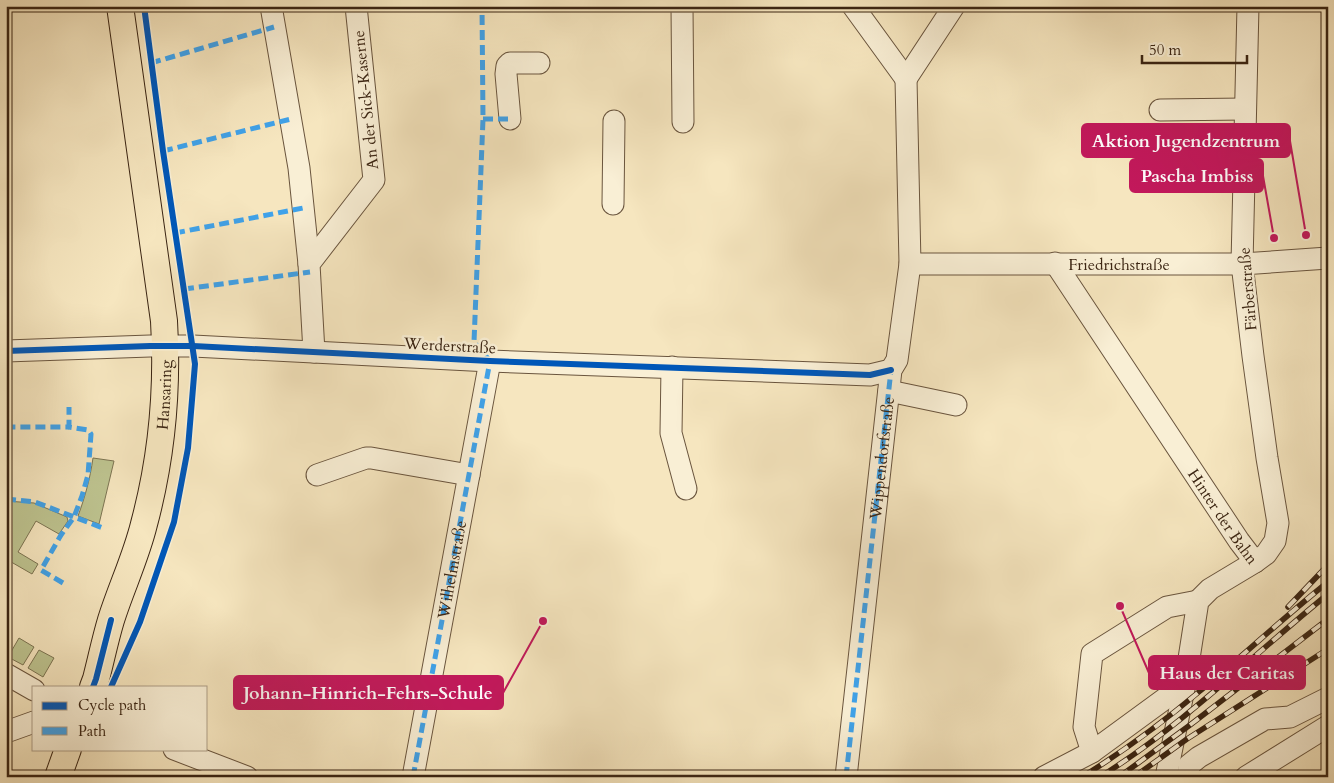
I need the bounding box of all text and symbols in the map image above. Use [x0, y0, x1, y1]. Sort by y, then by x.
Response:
street label: An der Sick-Kaserne [348, 29, 384, 171]
scale bar [1142, 32, 1246, 64]
text: 50 m [1149, 40, 1181, 60]
callout: Aktion Jugendzentrum [1082, 124, 1290, 157]
text: Aktion Jugendzentrum [1092, 129, 1281, 154]
callout: Pascha Imbiss [1130, 159, 1263, 192]
text: Pascha Imbiss [1141, 164, 1253, 189]
street label: Färberstraße [1233, 246, 1263, 332]
street label: Friedrichstraße [1068, 254, 1170, 276]
street label: Werderstraße [402, 333, 497, 359]
street label: Hansaring [152, 360, 177, 431]
street label: Wippendorfstraße [864, 396, 900, 522]
street label: Hinter der Bahn [1182, 465, 1263, 569]
street label: Wilhelmstraße [432, 519, 472, 622]
callout: Haus der Caritas [1149, 656, 1305, 689]
text: Haus der Caritas [1159, 661, 1295, 686]
callout: Johann-Hinrich-Fehrs-Schule [234, 676, 503, 709]
text: Johann-Hinrich-Fehrs-Schule [240, 681, 493, 706]
legend [32, 686, 208, 750]
text: Cycle path [78, 695, 147, 715]
text: Path [78, 721, 107, 741]

